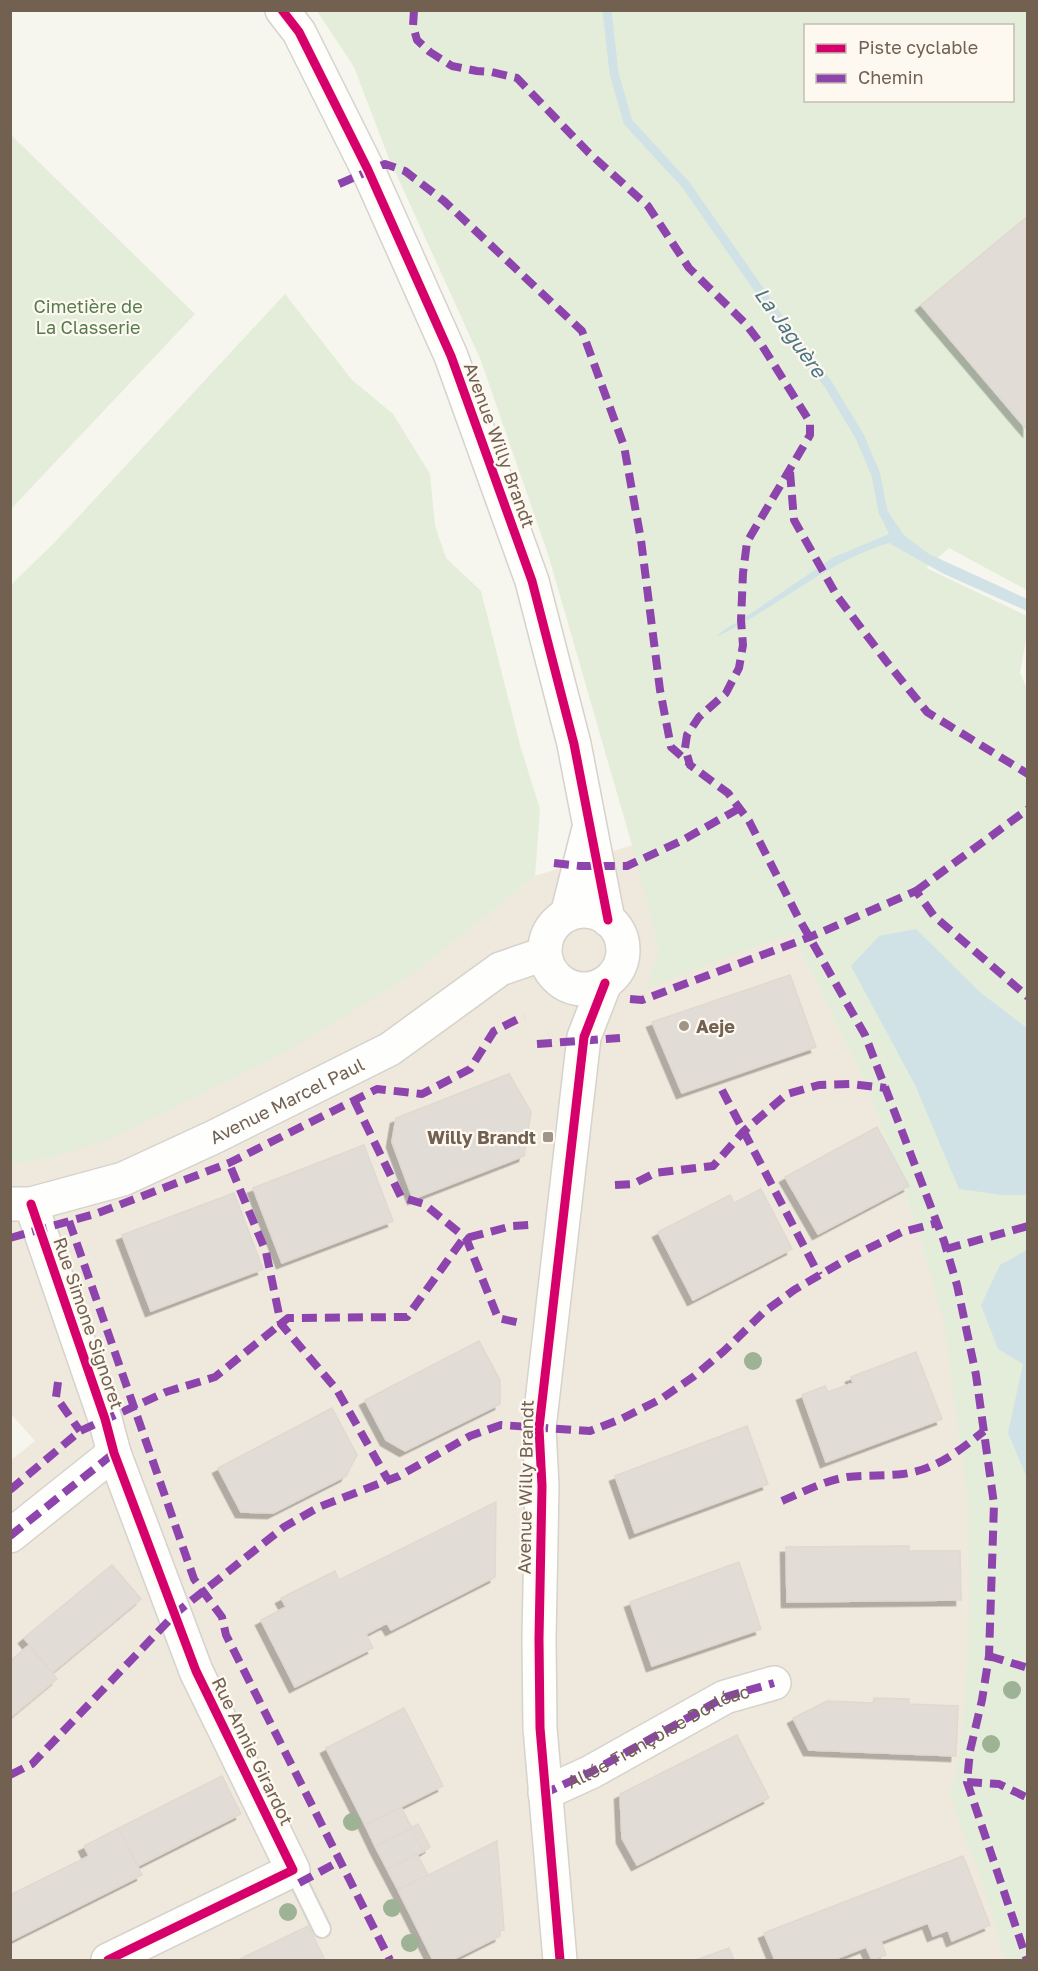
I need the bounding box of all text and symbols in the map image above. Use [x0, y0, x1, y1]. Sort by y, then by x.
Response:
legend [804, 24, 1014, 102]
text: Piste cyclable [858, 36, 978, 58]
text: Chemin [858, 66, 924, 88]
water label: La Jaguère [749, 282, 833, 383]
park label: Cimetière de La Classerie [33, 295, 143, 338]
street label: Avenue Willy Brandt [460, 359, 540, 531]
place label: Aeje [696, 1015, 735, 1037]
marker: Aeje [677, 1019, 691, 1033]
street label: Avenue Marcel Paul [206, 1053, 368, 1148]
place label: Willy Brandt [427, 1126, 536, 1148]
marker: Willy Brandt [541, 1130, 555, 1144]
street label: Rue Simone Signoret [49, 1234, 129, 1412]
street label: Avenue Willy Brandt [512, 1400, 538, 1574]
street label: Rue Annie Girardot [208, 1673, 298, 1829]
street label: Allée Françoise Dorléac [563, 1680, 752, 1793]

